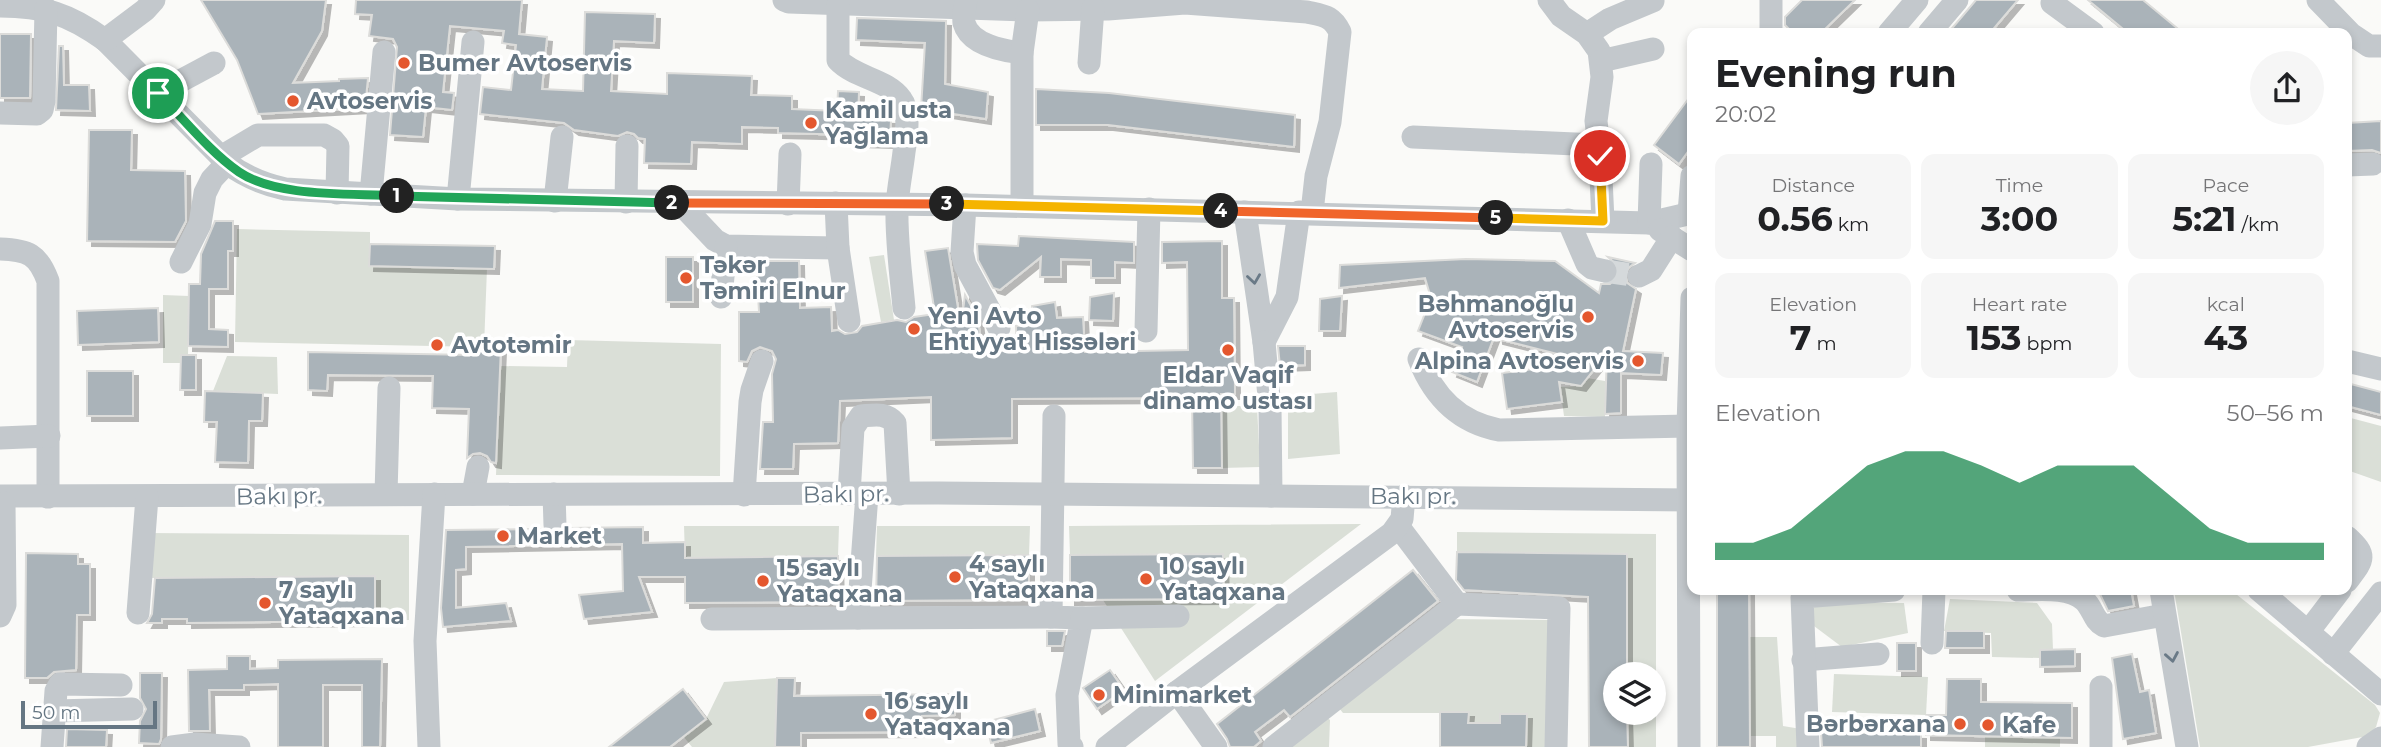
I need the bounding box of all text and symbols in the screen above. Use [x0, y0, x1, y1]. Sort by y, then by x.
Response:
place label: Bumer Avtoservis [418, 49, 632, 77]
text: Evening run [1715, 50, 1957, 97]
button: share [2250, 51, 2324, 125]
marker: Bumer Avtoservis [396, 55, 412, 71]
pin [128, 63, 188, 123]
icon: arrive [139, 74, 177, 112]
place label: Avtoservis [306, 87, 432, 115]
marker: Avtoservis [285, 93, 301, 109]
place label: Kamil usta Yağlama [824, 96, 952, 150]
text: 20:02 [1715, 100, 1776, 128]
marker: Kamil usta Yağlama [803, 115, 819, 131]
pin [1570, 126, 1630, 186]
icon: check [1581, 137, 1619, 175]
text: Distance [1771, 174, 1855, 197]
text: Time [1996, 174, 2043, 197]
text: Pace [2203, 174, 2249, 197]
pin: 1 [380, 178, 414, 214]
text: 1 [393, 184, 400, 207]
pin: 2 [654, 186, 690, 220]
pin: 3 [930, 186, 964, 222]
text: 2 [666, 191, 677, 214]
text: 3 [941, 192, 952, 215]
pin: 4 [1204, 194, 1238, 228]
text: 0.56 [1757, 197, 1833, 240]
text: 3:00 [1981, 197, 2058, 240]
text: 5:21 [2172, 197, 2237, 240]
text: 4 [1214, 199, 1227, 222]
pin: 5 [1478, 200, 1514, 235]
text: 5 [1490, 206, 1501, 229]
text: km [1833, 213, 1869, 236]
text: /km [2237, 213, 2279, 236]
place label: Təkər Təmiri Elnur [700, 251, 846, 305]
marker: Təkər Təmiri Elnur [678, 270, 694, 286]
one-way arrow [1247, 273, 1262, 285]
place label: Bəhmanoğlu Avtoservis [1418, 290, 1574, 344]
text: Elevation [1769, 293, 1857, 316]
text: Heart rate [1972, 293, 2067, 316]
text: kcal [2207, 293, 2245, 316]
place label: Yeni Avto Ehtiyyat Hissələri [927, 302, 1136, 356]
marker: Bəhmanoğlu Avtoservis [1580, 309, 1596, 325]
text: 7 [1790, 316, 1811, 359]
text: 153 [1966, 316, 2022, 359]
text: 43 [2204, 316, 2248, 359]
marker: Yeni Avto Ehtiyyat Hissələri [906, 321, 922, 337]
place label: Avtotəmir [450, 331, 572, 359]
text: m [1811, 332, 1837, 355]
text: bpm [2022, 332, 2072, 355]
marker: Avtotəmir [429, 337, 445, 353]
marker: Eldar Vaqif dinamo ustası [1220, 342, 1236, 358]
place label: Alpina Avtoservis [1414, 347, 1624, 375]
marker: Alpina Avtoservis [1630, 353, 1646, 369]
place label: Eldar Vaqif dinamo ustası [1143, 361, 1313, 415]
text: Elevation [1715, 399, 1821, 427]
text: 50–56 m [2227, 399, 2324, 427]
street label: Bakı pr. [803, 479, 889, 509]
street label: Bakı pr. [236, 481, 322, 511]
street label: Bakı pr. [1370, 482, 1456, 510]
place label: Market [517, 522, 602, 550]
marker: Market [495, 528, 511, 544]
place label: 4 saylı Yataqxana [968, 550, 1095, 604]
place label: 10 saylı Yataqxana [1159, 552, 1286, 606]
place label: 15 saylı Yataqxana [776, 554, 903, 608]
marker: 4 saylı Yataqxana [947, 569, 963, 585]
marker: 10 saylı Yataqxana [1138, 571, 1154, 587]
marker: 15 saylı Yataqxana [755, 573, 771, 589]
place label: 7 saylı Yataqxana [278, 576, 405, 630]
marker: 7 saylı Yataqxana [257, 595, 273, 611]
one-way arrow [2163, 651, 2178, 663]
map controls [1603, 662, 1666, 725]
button: layers [1603, 662, 1666, 725]
place label: Minimarket [1113, 681, 1252, 709]
place label: 16 saylı Yataqxana [884, 687, 1011, 741]
marker: Minimarket [1091, 687, 1107, 703]
scale bar [21, 698, 158, 730]
text: 50 m [32, 701, 80, 724]
marker: 16 saylı Yataqxana [863, 706, 879, 722]
place label: Bərbərxana [1806, 710, 1946, 738]
place label: Kafe [2002, 711, 2056, 739]
marker: Bərbərxana [1952, 716, 1968, 732]
marker: Kafe [1980, 717, 1996, 733]

